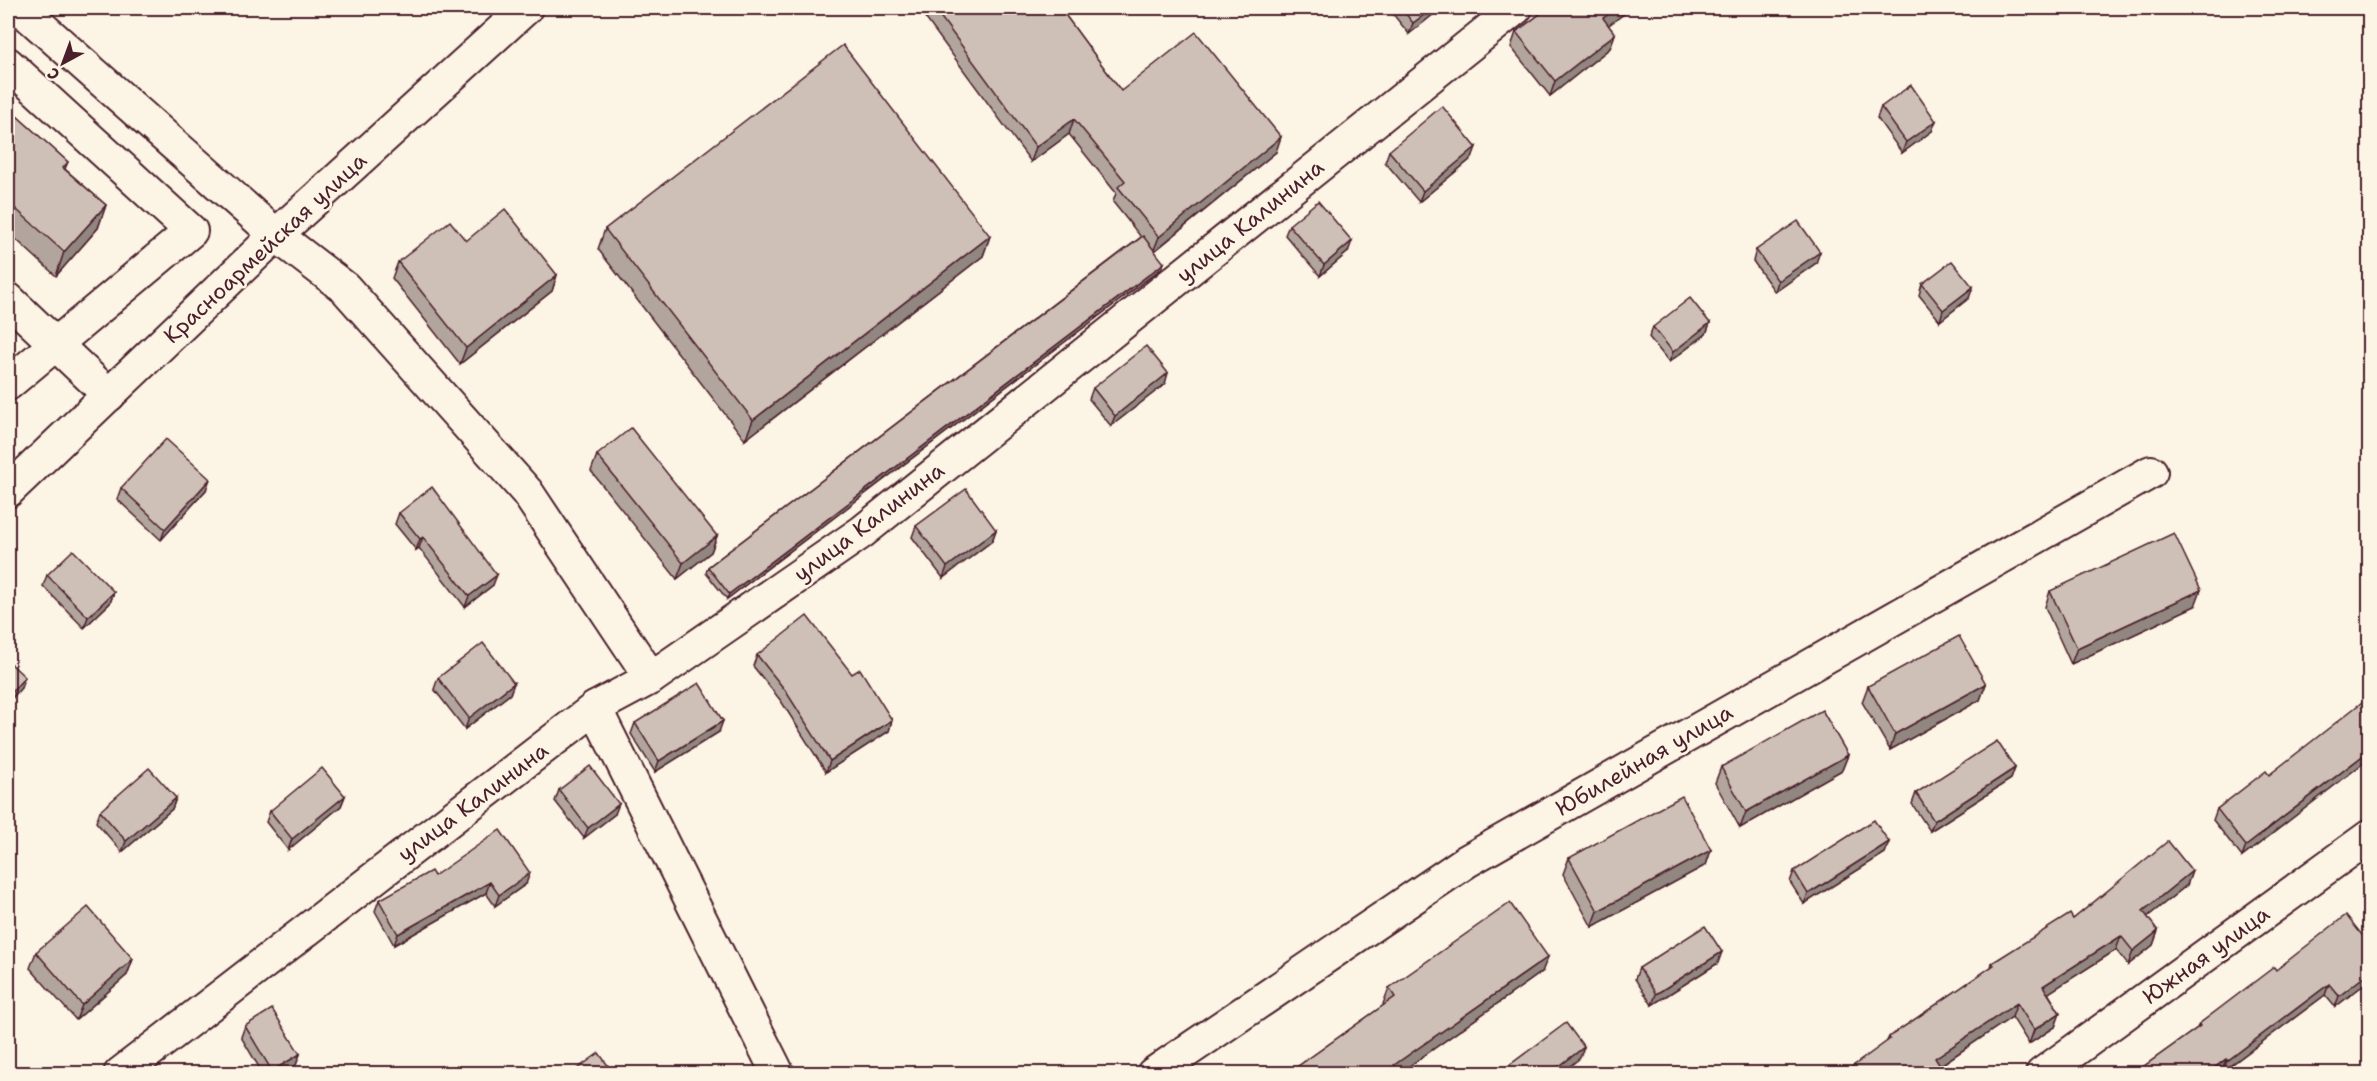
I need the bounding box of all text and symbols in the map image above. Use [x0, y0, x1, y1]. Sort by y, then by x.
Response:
north arrow [33, 33, 93, 93]
text: С [43, 63, 64, 85]
street label: Красноармейская улица [157, 146, 373, 350]
street label: улица Калинина [1170, 152, 1330, 289]
street label: улица Калинина [788, 456, 951, 588]
street label: Юбилейная улица [1550, 697, 1738, 823]
street label: улица Калинина [392, 736, 555, 868]
street label: Южная улица [2137, 899, 2275, 1011]

